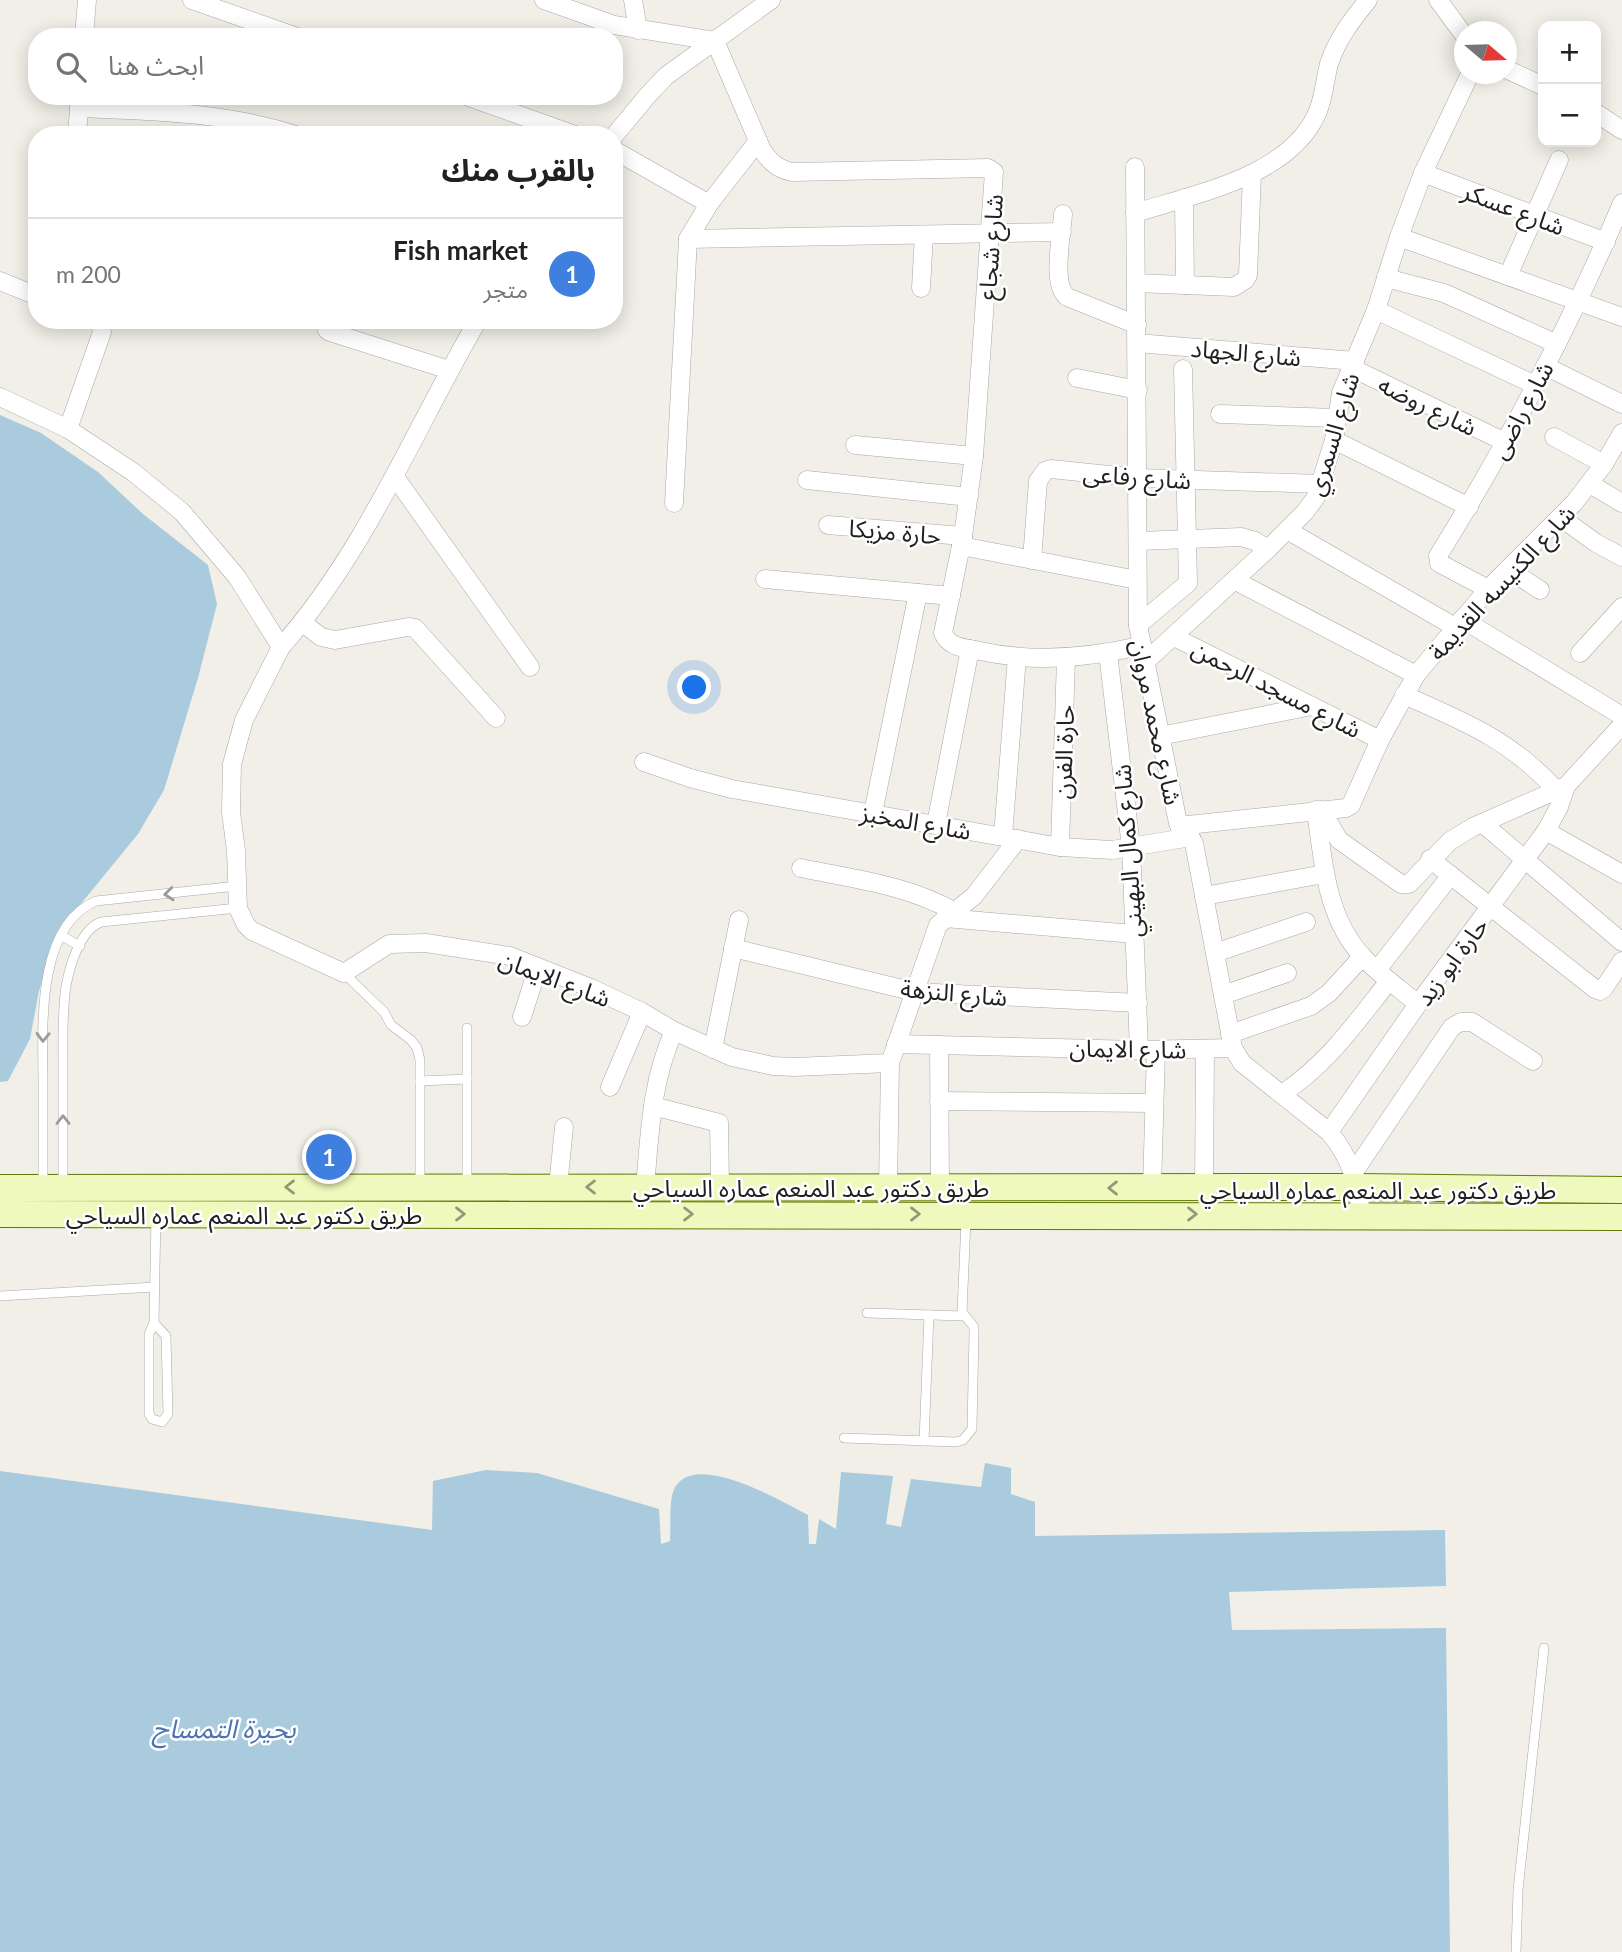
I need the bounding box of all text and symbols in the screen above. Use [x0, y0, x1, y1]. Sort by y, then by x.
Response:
north arrow [1454, 21, 1517, 84]
map controls [1538, 21, 1601, 147]
button: + [1538, 21, 1601, 84]
search box [28, 28, 623, 105]
icon: search [52, 48, 90, 86]
text: ابحث هنا [108, 49, 204, 81]
button: − [1538, 84, 1601, 147]
text: بالقرب منك [441, 151, 595, 187]
street label: شارع عسكر [1456, 175, 1569, 244]
street label: شارع شجاع [972, 193, 1012, 301]
text: Fish market [393, 234, 528, 266]
text: 200 m [56, 260, 121, 288]
text: 1 [565, 260, 579, 288]
text: متجر [484, 275, 528, 303]
street label: شارع الجهاد [1189, 333, 1302, 375]
street label: شارع راضى [1483, 356, 1562, 466]
street label: شارع السمري [1300, 369, 1370, 501]
street label: شارع روضه [1372, 369, 1482, 445]
street label: شارع رفاعى [1082, 458, 1192, 498]
street label: شارع الكنيسه القديمة [1422, 498, 1583, 668]
street label: حارة مزيكا [848, 513, 942, 550]
street label: شارع مسجد الرحمن [1186, 633, 1367, 747]
street label: شارع محمد مروان [1121, 637, 1189, 808]
your location [677, 670, 711, 704]
street label: حارة الفرن [1047, 704, 1080, 800]
street label: شارع كمال البهيني [1106, 763, 1153, 939]
street label: شارع المخبز [857, 797, 974, 849]
one-way arrow [164, 886, 175, 901]
street label: حارة ابو زيد [1409, 911, 1494, 1011]
street label: شارع الايمان [494, 943, 615, 1016]
street label: شارع النزهة [899, 973, 1009, 1015]
one-way arrow [35, 1032, 51, 1042]
street label: شارع الايمان [1069, 1032, 1187, 1068]
one-way arrow [55, 1114, 71, 1125]
pin: 1 [306, 1131, 352, 1183]
street label: طريق دكتور عبد المنعم عماره السياحي [633, 1173, 989, 1207]
street label: طريق دكتور عبد المنعم عماره السياحي [1200, 1175, 1556, 1209]
one-way arrow [586, 1179, 596, 1195]
one-way arrow [285, 1180, 296, 1195]
one-way arrow [1107, 1180, 1118, 1196]
street label: طريق دكتور عبد المنعم عماره السياحي [66, 1200, 422, 1234]
one-way arrow [455, 1206, 466, 1222]
one-way arrow [683, 1206, 693, 1222]
one-way arrow [910, 1206, 921, 1222]
one-way arrow [1187, 1206, 1197, 1222]
water label: بحيرة التمساح [151, 1712, 297, 1749]

